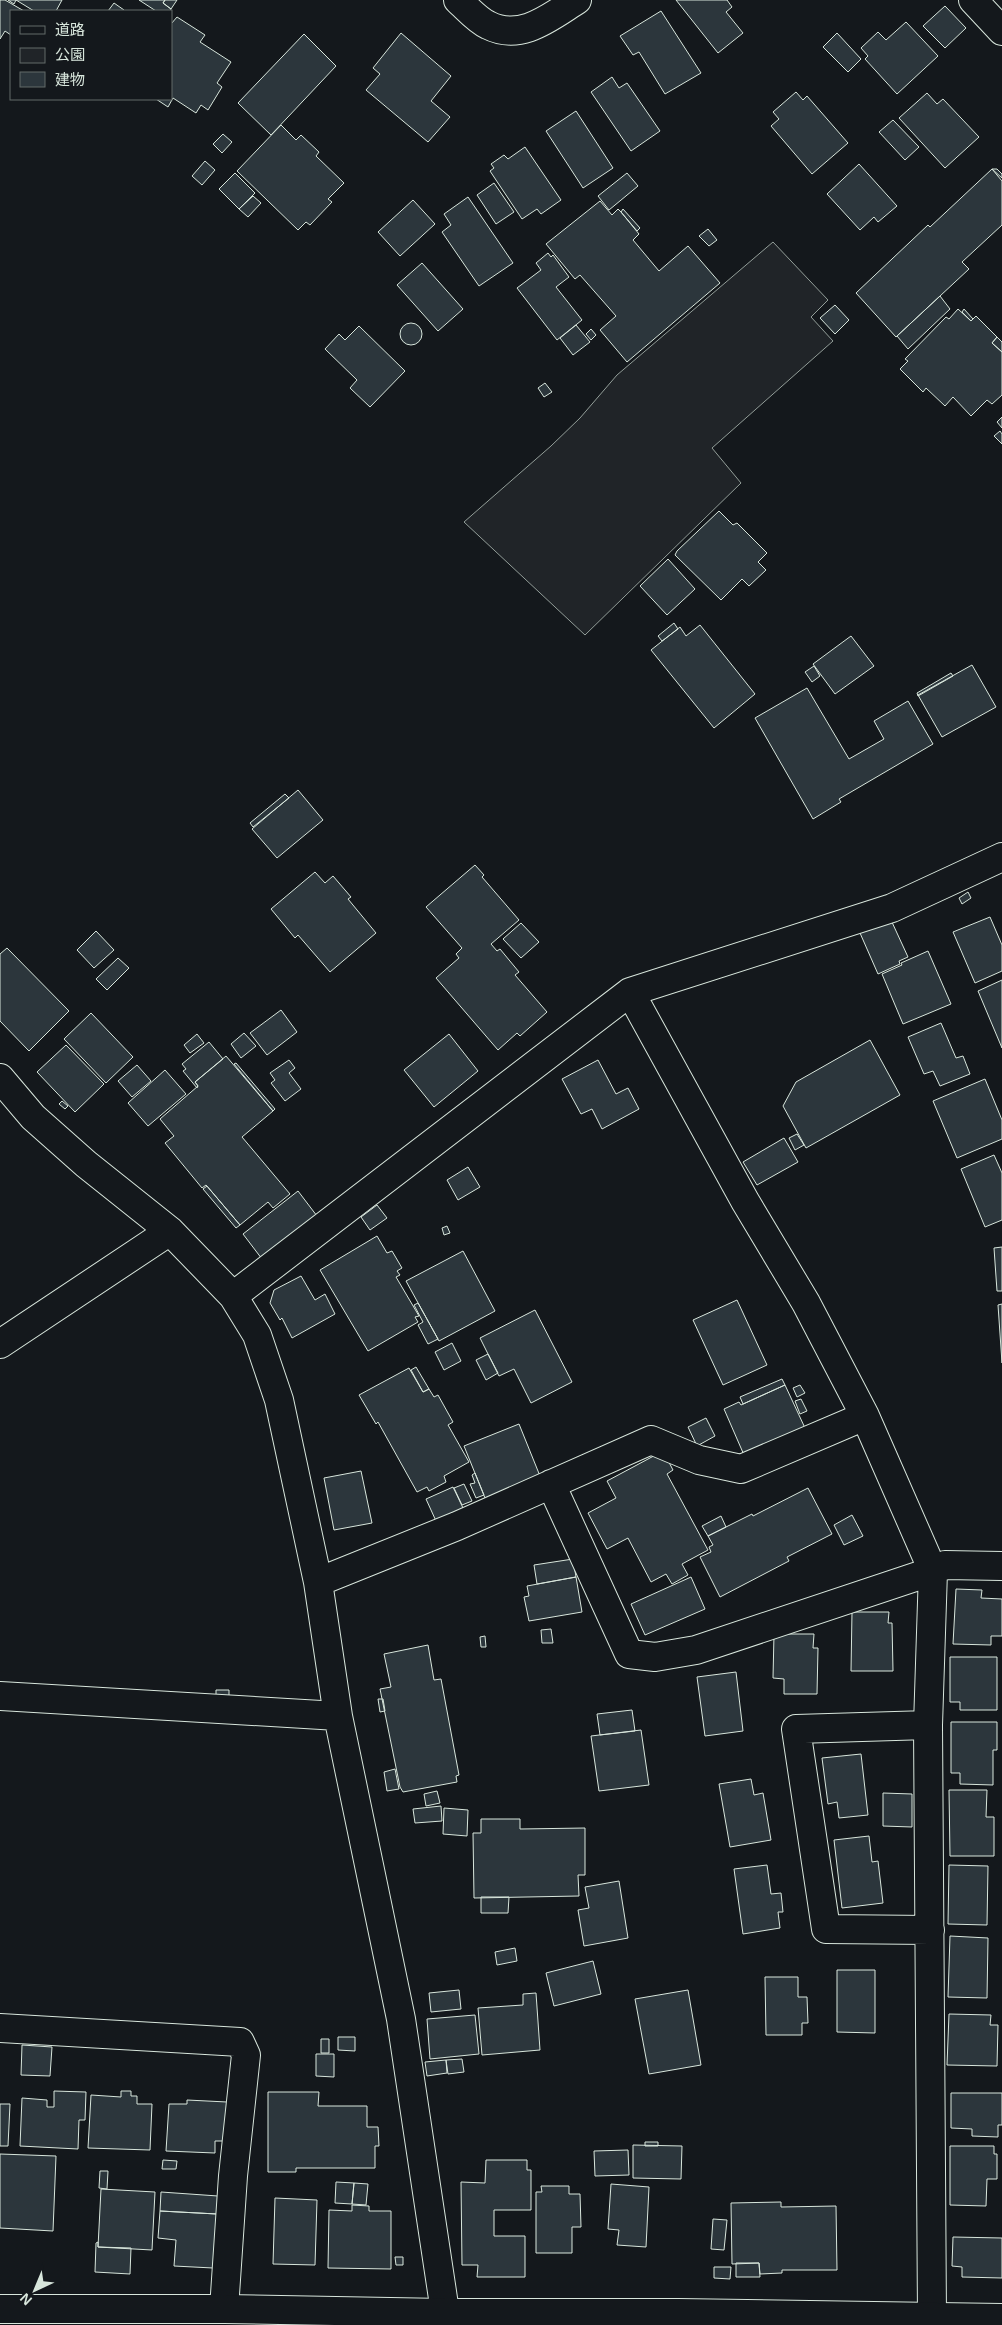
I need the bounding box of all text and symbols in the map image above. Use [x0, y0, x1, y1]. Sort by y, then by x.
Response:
legend [10, 10, 172, 100]
text: 道路 [55, 21, 85, 38]
text: 公園 [55, 46, 85, 63]
text: 建物 [55, 71, 85, 88]
north arrow [10, 2265, 60, 2315]
text: N [17, 2290, 35, 2309]

